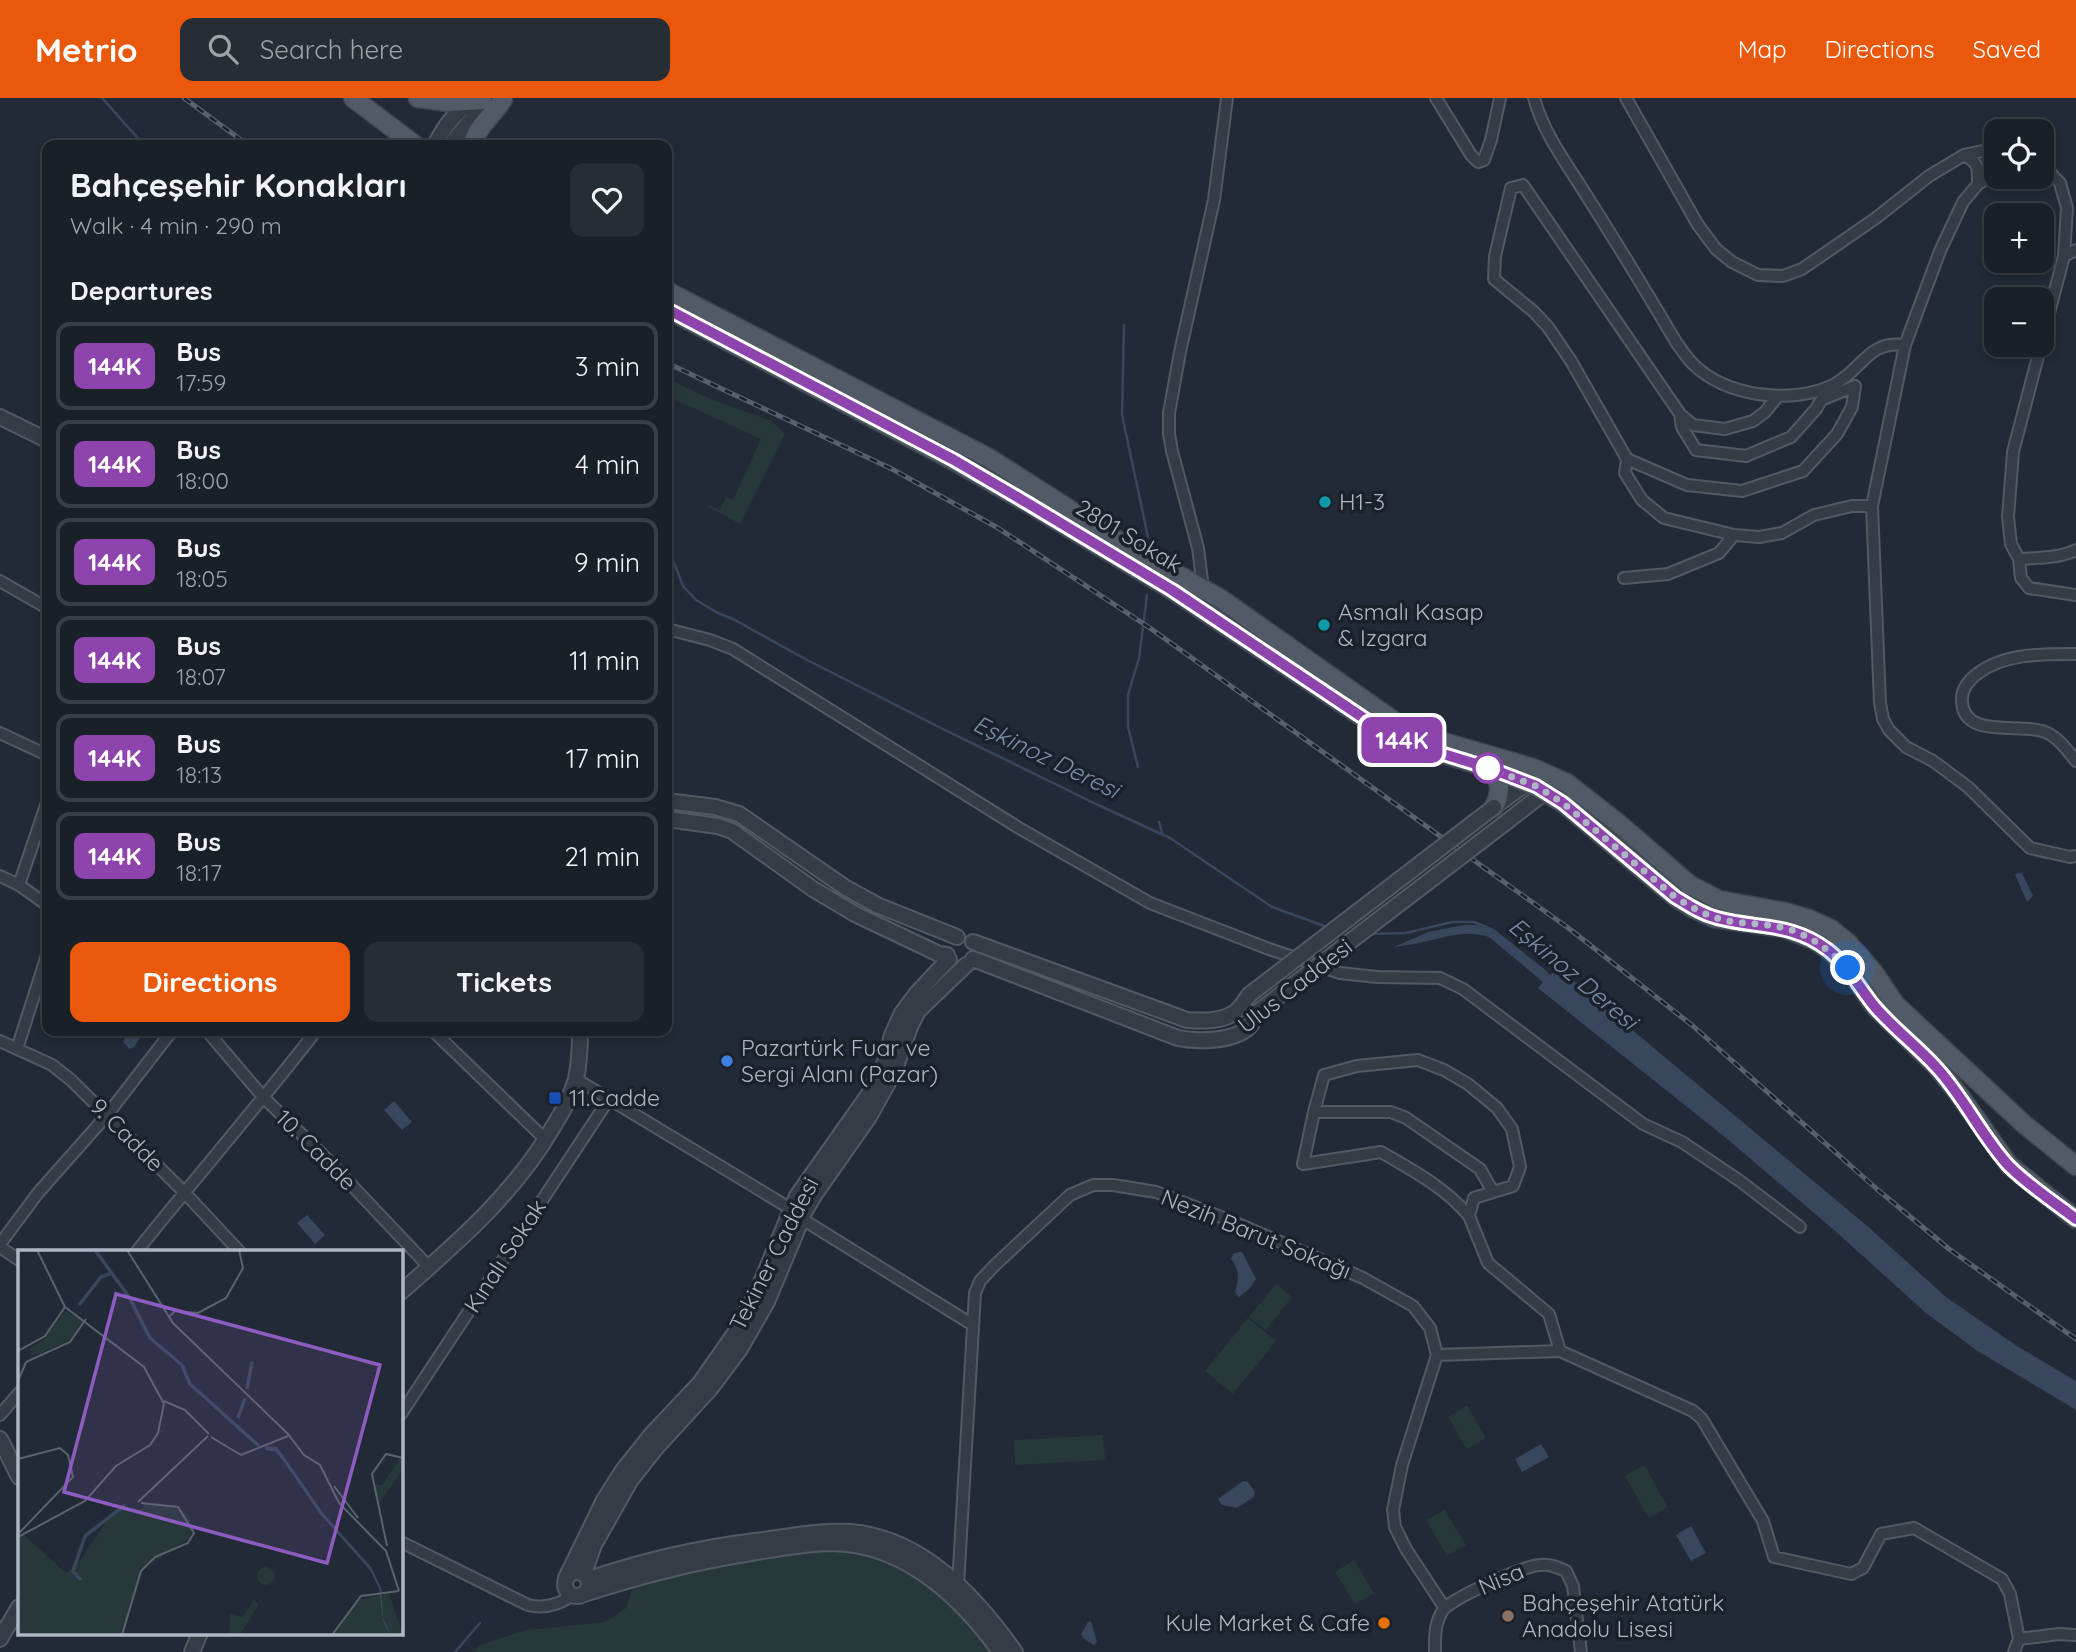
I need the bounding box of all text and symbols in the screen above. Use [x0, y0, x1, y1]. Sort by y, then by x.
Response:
search box [180, 18, 670, 81]
text: Metrio [35, 29, 138, 70]
icon: search [204, 30, 242, 68]
text: Search here [260, 33, 403, 66]
text: Map [1738, 34, 1787, 64]
text: Directions [1825, 34, 1935, 64]
text: Saved [1973, 34, 2041, 64]
map controls [1984, 119, 2054, 357]
button: locate [1984, 119, 2054, 189]
button: heart [570, 163, 644, 237]
text: Bahçeşehir Konakları [70, 164, 407, 205]
button: + [1984, 203, 2054, 273]
text: Walk · 4 min · 290 m [70, 211, 282, 240]
text: Departures [70, 274, 213, 307]
button: − [1984, 287, 2054, 357]
text: Bus [176, 335, 221, 368]
text: 3 min [575, 350, 640, 383]
text: 144K [88, 351, 141, 381]
text: 17:59 [176, 368, 226, 397]
text: Bus [176, 433, 221, 466]
text: 4 min [575, 448, 640, 481]
text: 144K [88, 449, 141, 479]
text: 18:00 [176, 466, 229, 495]
place label: H1-3 [1339, 487, 1385, 516]
street label: 2801 Sokak [1071, 493, 1188, 579]
marker: H1-3 [1317, 494, 1333, 510]
text: Bus [176, 531, 221, 564]
text: 9 min [574, 546, 640, 579]
text: 144K [88, 547, 141, 577]
text: 18:05 [176, 564, 228, 593]
place label: Asmalı Kasap & Izgara [1338, 597, 1483, 652]
marker: Asmalı Kasap & Izgara [1316, 617, 1332, 633]
text: Bus [176, 629, 221, 662]
text: 11 min [569, 644, 640, 677]
text: 144K [88, 645, 141, 675]
text: 18:07 [176, 662, 226, 691]
water label: Eşkinoz Deresi [969, 708, 1127, 806]
line badge: 144K [1353, 717, 1451, 763]
text: 144K [1375, 725, 1429, 755]
text: Bus [176, 727, 221, 760]
text: 17 min [566, 742, 640, 775]
text: 144K [88, 743, 141, 773]
unlabelled marker [1473, 753, 1503, 783]
text: 18:13 [176, 760, 222, 789]
text: Bus [176, 825, 221, 858]
text: 21 min [565, 840, 640, 873]
text: 144K [88, 841, 141, 871]
text: 18:17 [176, 858, 222, 887]
water label: Eşkinoz Deresi [1503, 911, 1646, 1038]
street label: Ulus Caddesi [1232, 932, 1358, 1039]
button: Directions [70, 942, 350, 1022]
button: Tickets [364, 942, 644, 1022]
your location [1830, 950, 1865, 985]
place label: Pazartürk Fuar ve Sergi Alanı (Pazar) [741, 1033, 938, 1088]
marker: Pazartürk Fuar ve Sergi Alanı (Pazar) [719, 1053, 735, 1069]
place label: 11.Cadde [569, 1083, 660, 1112]
marker: 11.Cadde [547, 1090, 563, 1106]
street label: 9. Cadde [85, 1092, 170, 1177]
street label: 10. Cadde [270, 1103, 363, 1196]
street label: Tekiner Caddesi [722, 1172, 825, 1335]
street label: Nezih Barut Sokağı [1157, 1182, 1355, 1285]
street label: Kınalı Sokak [457, 1194, 552, 1318]
inset map [18, 1250, 402, 1634]
street label: Nisa [1474, 1556, 1528, 1601]
place label: Bahçeşehir Atatürk Anadolu Lisesi [1522, 1588, 1724, 1643]
place label: Kule Market & Cafe [1165, 1608, 1370, 1637]
marker: Bahçeşehir Atatürk Anadolu Lisesi [1500, 1608, 1516, 1624]
marker: Kule Market & Cafe [1376, 1615, 1392, 1631]

